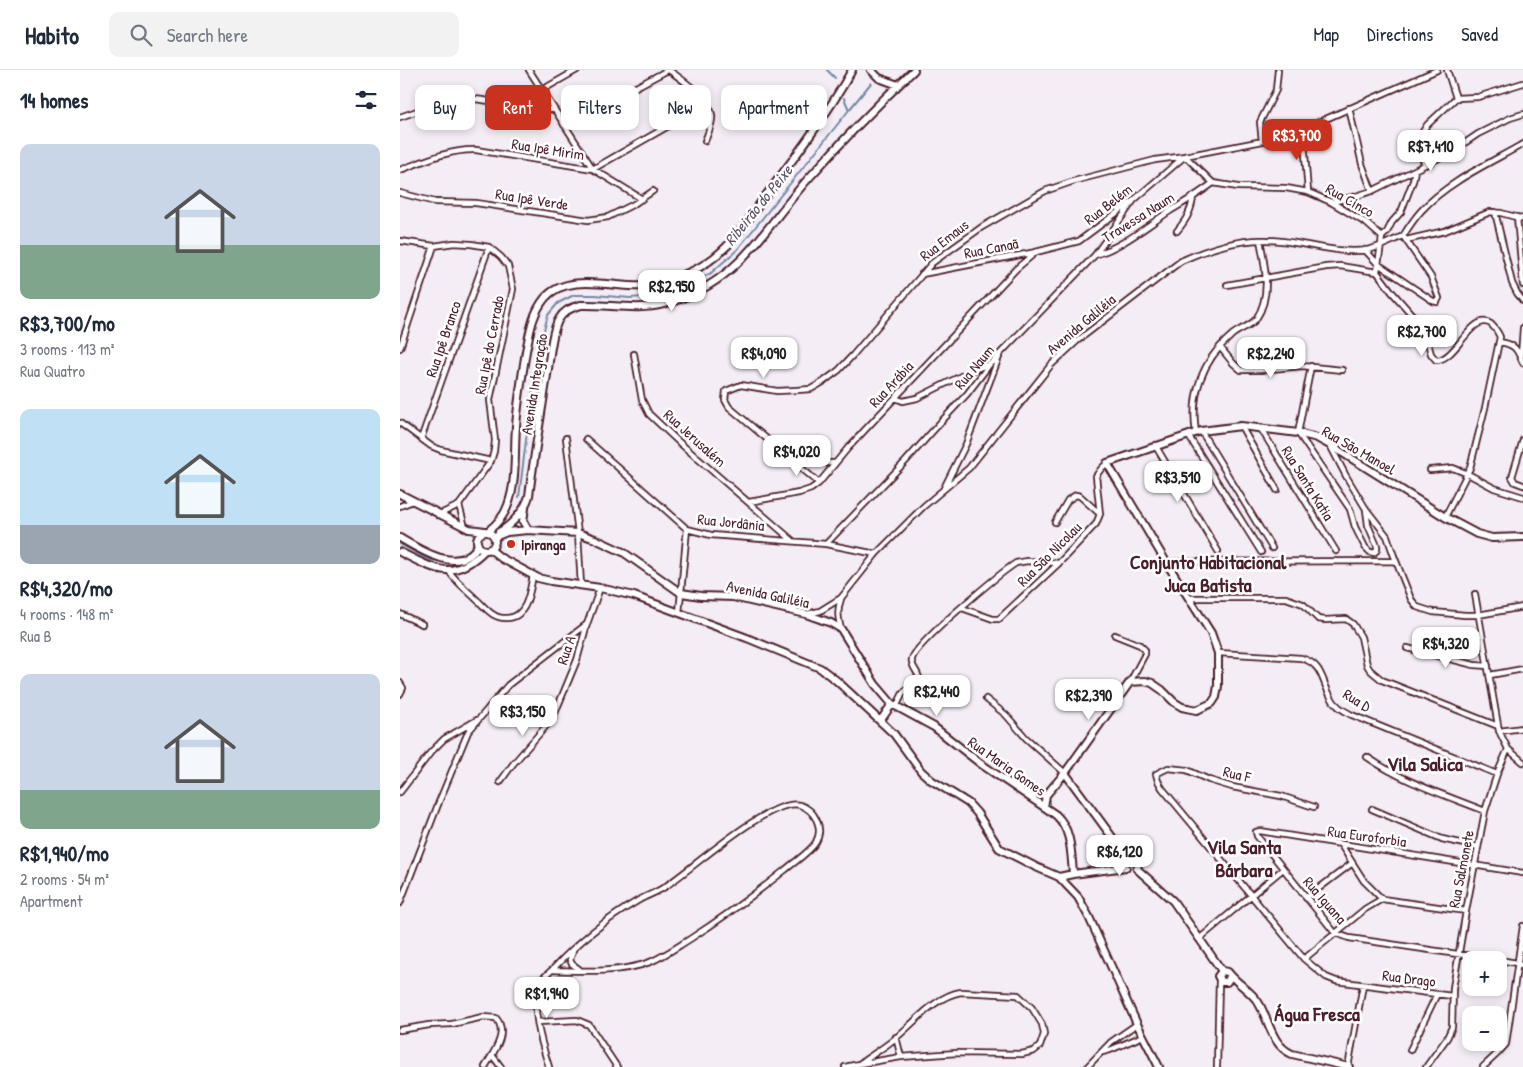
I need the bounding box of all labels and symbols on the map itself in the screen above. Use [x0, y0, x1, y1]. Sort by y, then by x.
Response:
pin: R$3,700 [1251, 118, 1343, 161]
pin: R$7,410 [1385, 129, 1477, 172]
street label: Rua Ipê Mirim [510, 133, 586, 165]
water label: Ribeirão do Peixe [719, 160, 798, 250]
street label: Rua Cinco [1322, 178, 1378, 222]
street label: Rua Belém [1080, 179, 1136, 229]
street label: Rua Ipê Verde [494, 183, 570, 215]
street label: Travessa Naum [1098, 186, 1178, 248]
street label: Rua Emaus [915, 214, 973, 266]
street label: Rua Canaã [962, 232, 1020, 264]
pin: R$2,950 [626, 270, 718, 312]
street label: Avenida Galiléia [1042, 289, 1120, 359]
street label: Rua Ipê do Cerrado [469, 294, 509, 396]
street label: Rua Ipê Branco [420, 298, 466, 380]
pin: R$2,700 [1376, 314, 1468, 357]
street label: Avenida Integração [516, 332, 552, 436]
pin: R$4,090 [718, 336, 810, 379]
pin: R$2,240 [1225, 336, 1317, 379]
street label: Rua Naum [949, 340, 999, 394]
street label: Rua Arábia [864, 356, 918, 412]
street label: Rua Jerusalém [659, 404, 731, 472]
street label: Rua São Manoel [1318, 420, 1400, 480]
pin: R$4,020 [751, 434, 843, 477]
street label: Rua Santa Katia [1277, 442, 1339, 524]
pin: R$3,510 [1132, 460, 1224, 503]
street label: Rua Jordânia [696, 508, 766, 536]
street label: Rua São Nicolau [1012, 517, 1086, 591]
place label: Ipiranga [521, 534, 565, 556]
marker: Ipiranga [505, 538, 517, 550]
district label: Conjunto Habitacional Juca Batista [1130, 548, 1287, 598]
street label: Avenida Galiléia [725, 575, 811, 613]
pin: R$4,320 [1400, 626, 1492, 669]
street label: Rua A [551, 632, 581, 667]
pin: R$2,440 [891, 674, 983, 717]
pin: R$2,390 [1043, 678, 1135, 721]
street label: Rua D [1339, 683, 1376, 717]
pin: R$3,150 [477, 694, 569, 737]
street label: Rua Maria Gomes [964, 731, 1050, 801]
district label: Vila Salica [1387, 750, 1463, 777]
street label: Rua F [1221, 760, 1253, 788]
street label: Rua Euroforbia [1326, 820, 1408, 852]
street label: Rua Salmonete [1443, 828, 1479, 910]
district label: Vila Santa Bárbara [1207, 833, 1281, 883]
pin: R$6,120 [1074, 834, 1166, 877]
street label: Rua Iguana [1298, 872, 1352, 928]
street label: Rua Drago [1381, 964, 1437, 992]
pin: R$1,940 [501, 976, 593, 1019]
district label: Água Fresca [1274, 1000, 1360, 1028]

